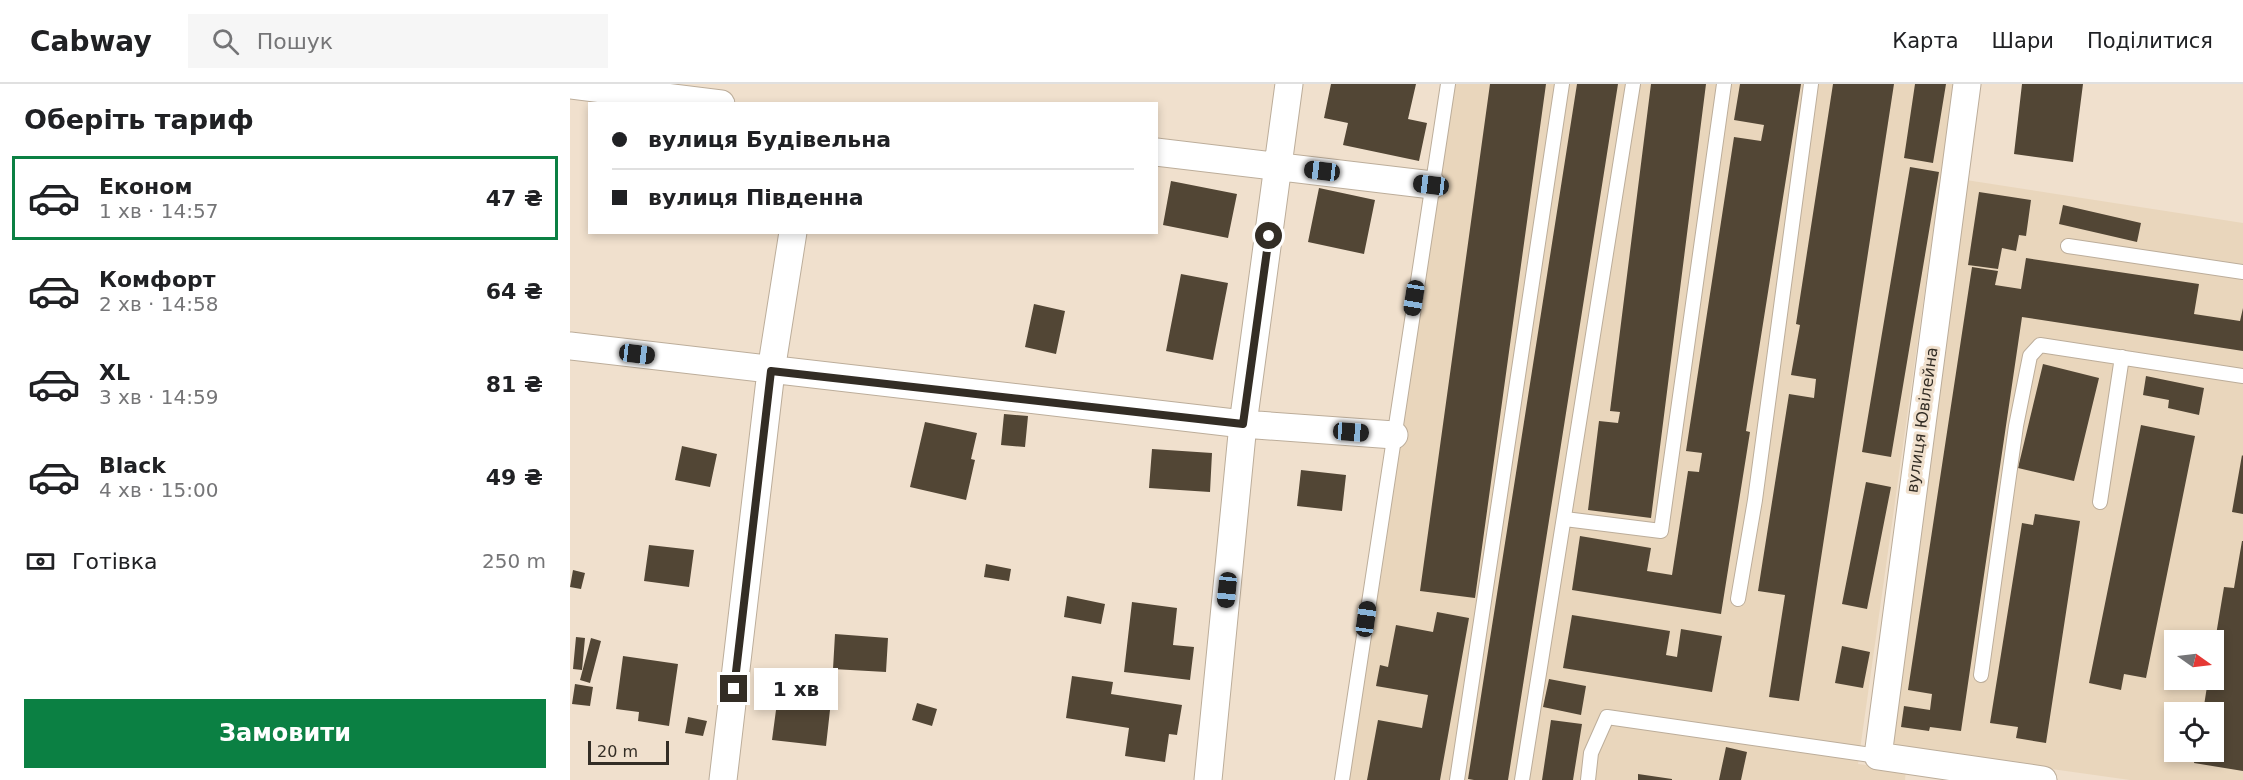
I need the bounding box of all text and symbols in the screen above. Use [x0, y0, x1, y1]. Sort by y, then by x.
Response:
search box [188, 14, 608, 68]
text: Cabway [30, 25, 152, 58]
icon: search [209, 25, 242, 58]
text: Пошук [257, 29, 333, 54]
text: Карта [1892, 29, 1959, 53]
text: Шари [1992, 29, 2054, 53]
text: Поділитися [2087, 29, 2213, 53]
text: Оберіть тариф [24, 104, 254, 135]
text: вулиця Будівельна [648, 127, 891, 152]
car [1303, 160, 1341, 182]
icon: car [27, 171, 81, 225]
text: Економ [99, 174, 192, 199]
car [1412, 174, 1450, 196]
text: вулиця Південна [648, 185, 864, 210]
text: 47 ₴ [486, 186, 543, 211]
text: 1 хв · 14:57 [99, 199, 218, 223]
route start [1255, 222, 1282, 249]
icon: car [27, 264, 81, 318]
text: Комфорт [99, 267, 216, 292]
text: 64 ₴ [486, 279, 543, 304]
car [1402, 279, 1426, 317]
text: 2 хв · 14:58 [99, 292, 218, 316]
car [618, 343, 656, 365]
street label: вулиця Ювілейна [1902, 346, 1942, 494]
icon: car [27, 357, 81, 411]
text: XL [99, 360, 130, 385]
text: 81 ₴ [486, 372, 543, 397]
text: 3 хв · 14:59 [99, 385, 218, 409]
car [1332, 422, 1370, 442]
icon: car [27, 450, 81, 504]
text: Black [99, 453, 166, 478]
text: 49 ₴ [486, 465, 543, 490]
text: 4 хв · 15:00 [99, 478, 218, 502]
icon: cash [24, 545, 57, 578]
text: Готівка [72, 549, 158, 574]
text: 250 m [482, 549, 546, 573]
car [1216, 571, 1238, 609]
car [1355, 600, 1377, 638]
north arrow [2164, 630, 2224, 690]
map controls [2164, 630, 2224, 762]
callout: 1 хв [755, 668, 839, 710]
route end [720, 675, 747, 702]
text: 1 хв [773, 677, 819, 701]
button: Замовити [24, 699, 546, 768]
button: locate [2164, 702, 2224, 762]
scale bar [588, 738, 669, 766]
text: 20 m [597, 742, 638, 761]

